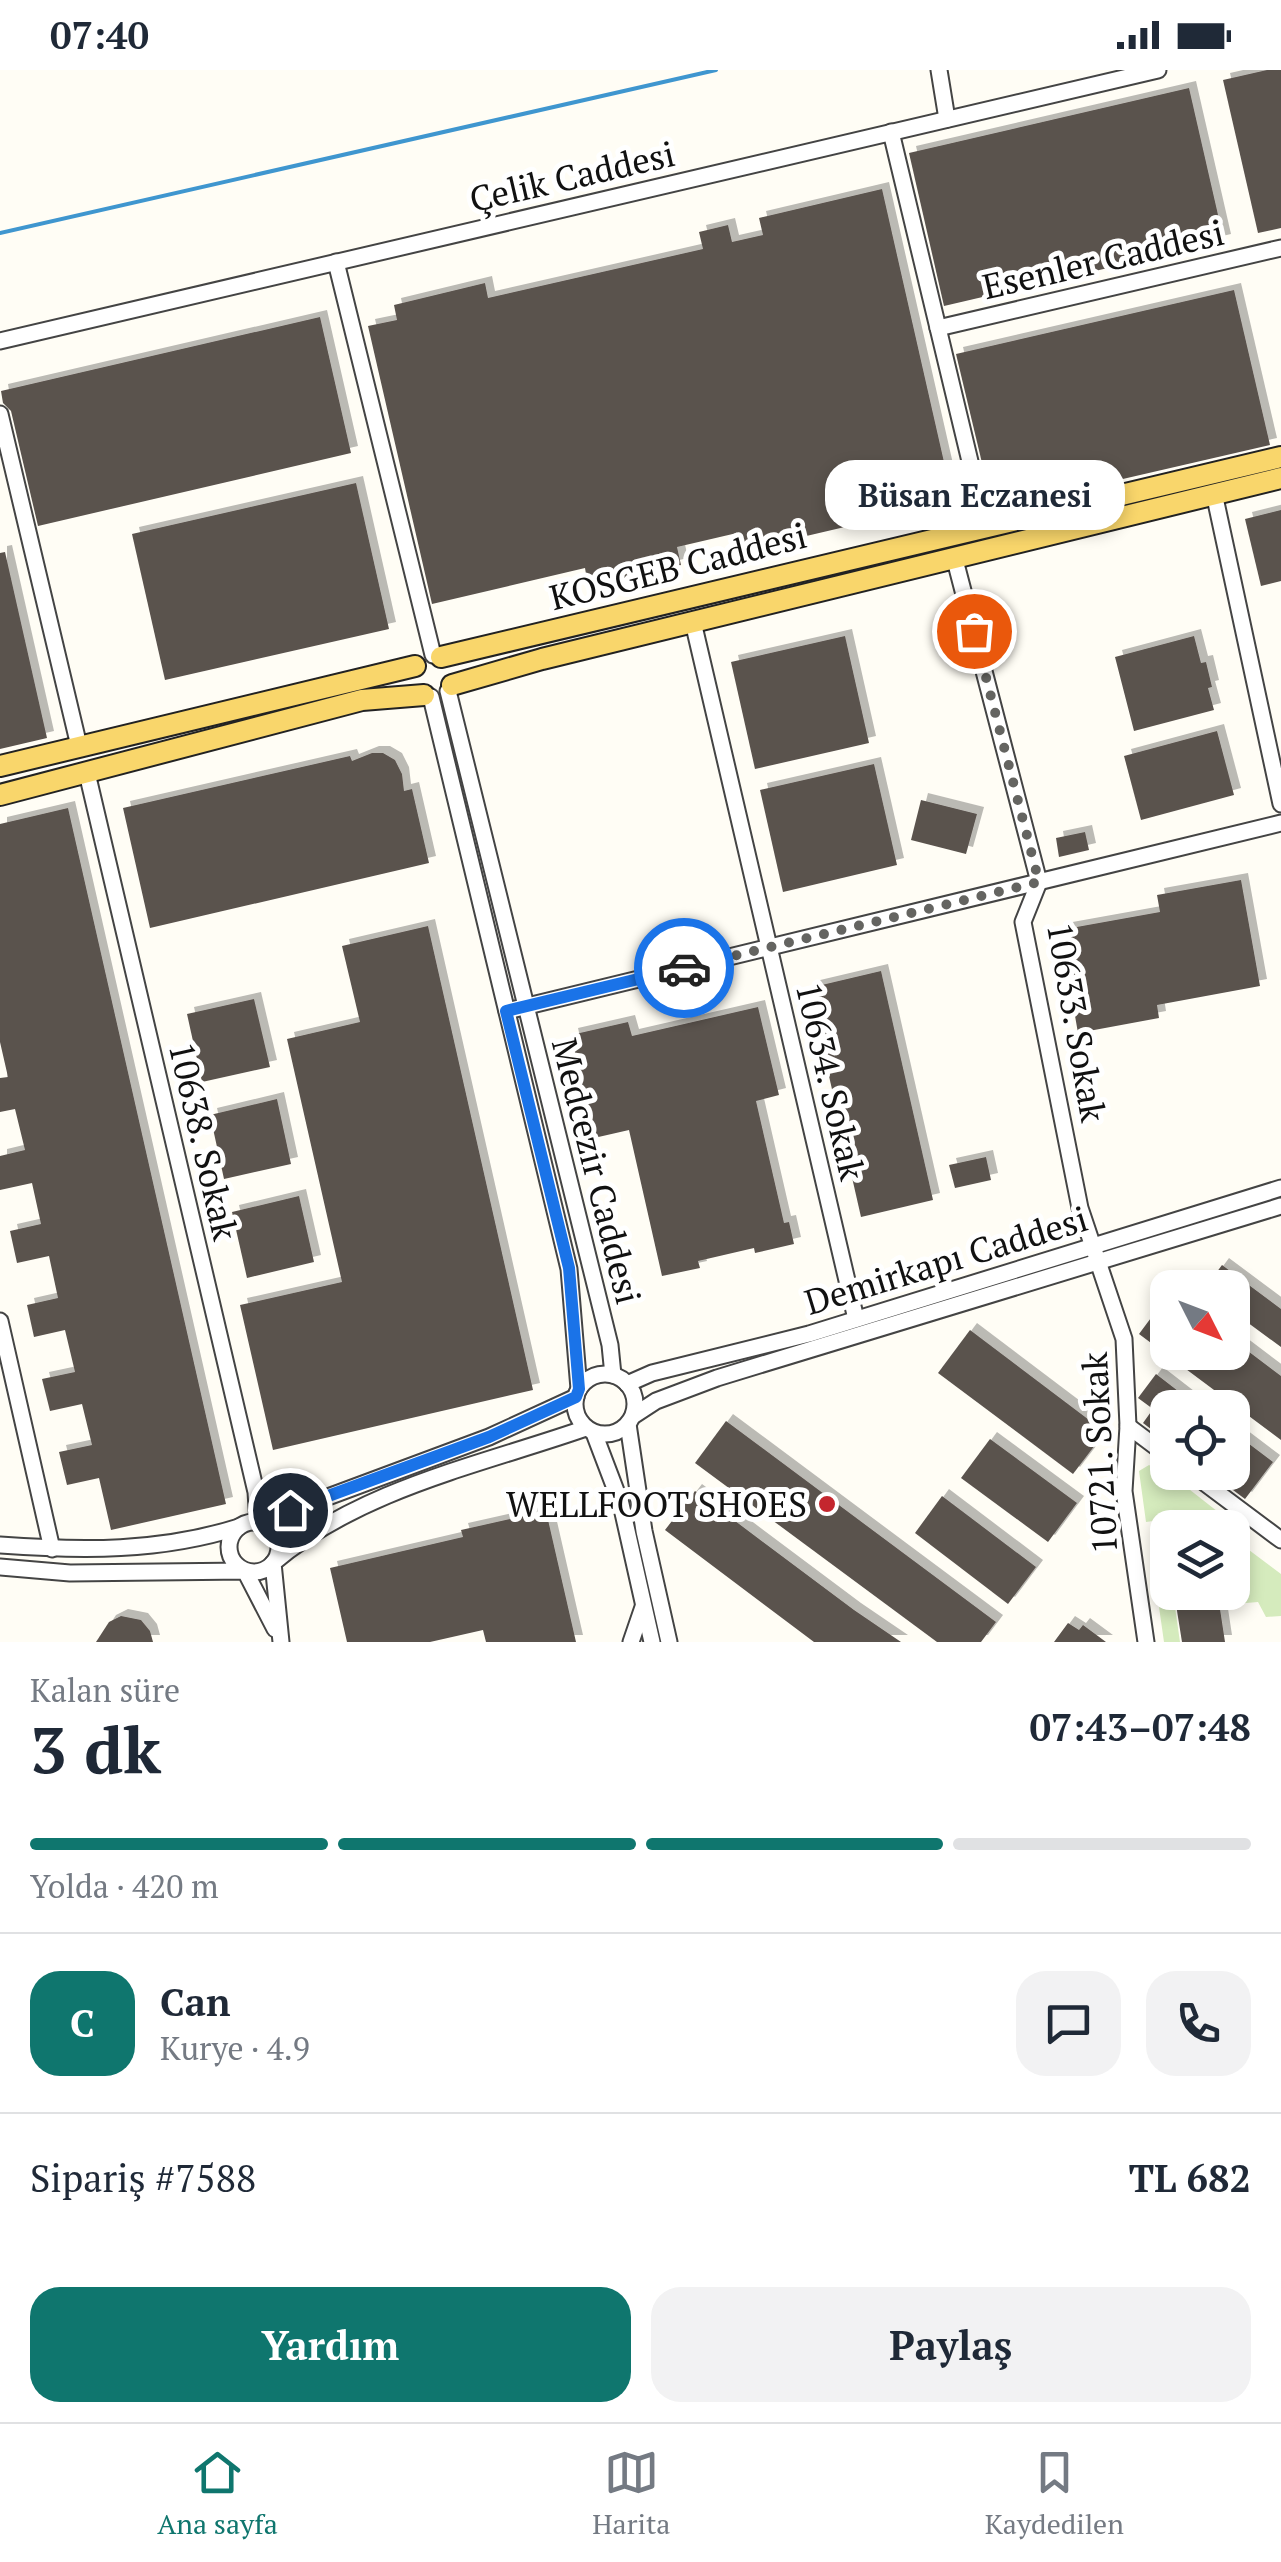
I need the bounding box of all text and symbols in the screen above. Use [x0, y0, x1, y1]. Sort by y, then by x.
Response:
text: 07:40 [50, 10, 149, 60]
street label: Çelik Caddesi [465, 130, 679, 222]
street label: Esenler Caddesi [978, 209, 1228, 309]
callout: Büsan Eczanesi [824, 461, 1124, 531]
text: Büsan Eczanesi [858, 474, 1092, 516]
street label: KOSGEB Caddesi [545, 512, 811, 620]
pin [932, 589, 1017, 674]
icon: bag [947, 604, 1002, 659]
courier [634, 918, 734, 1018]
street label: 10633. Sokak [1037, 919, 1117, 1126]
icon: car [657, 941, 712, 996]
street label: 10634. Sokak [786, 977, 876, 1186]
street label: Medcezir Caddesi [542, 1033, 652, 1309]
street label: 10638. Sokak [159, 1037, 249, 1246]
street label: Demirkapı Caddesi [799, 1195, 1093, 1325]
north arrow [1150, 1270, 1250, 1370]
map controls [1150, 1270, 1250, 1610]
street label: 10721. Sokak [1071, 1350, 1127, 1555]
button: locate [1150, 1390, 1250, 1490]
pin [248, 1468, 333, 1553]
place label: WELLFOOT SHOES [506, 1481, 807, 1527]
icon: home [263, 1483, 318, 1538]
marker: WELLFOOT SHOES [816, 1493, 838, 1515]
button: layers [1150, 1510, 1250, 1610]
text: Kalan süre [30, 1669, 180, 1711]
text: 07:43–07:48 [1029, 1702, 1251, 1752]
text: 3 dk [30, 1705, 161, 1792]
text: Yolda · 420 m [30, 1865, 219, 1907]
button: chat [1016, 1971, 1121, 2076]
button: phone [1146, 1971, 1251, 2076]
text: Can [160, 1977, 230, 2027]
text: C [70, 1998, 95, 2048]
text: Kurye · 4.9 [160, 2027, 310, 2069]
text: Sipariş #7588 [30, 2153, 256, 2203]
text: TL 682 [1129, 2153, 1251, 2203]
button: Yardım [30, 2287, 631, 2402]
button: Paylaş [651, 2287, 1251, 2402]
tab: Ana sayfa [157, 2445, 278, 2542]
tab: Harita [592, 2445, 670, 2542]
tab: Kaydedilen [985, 2445, 1124, 2542]

